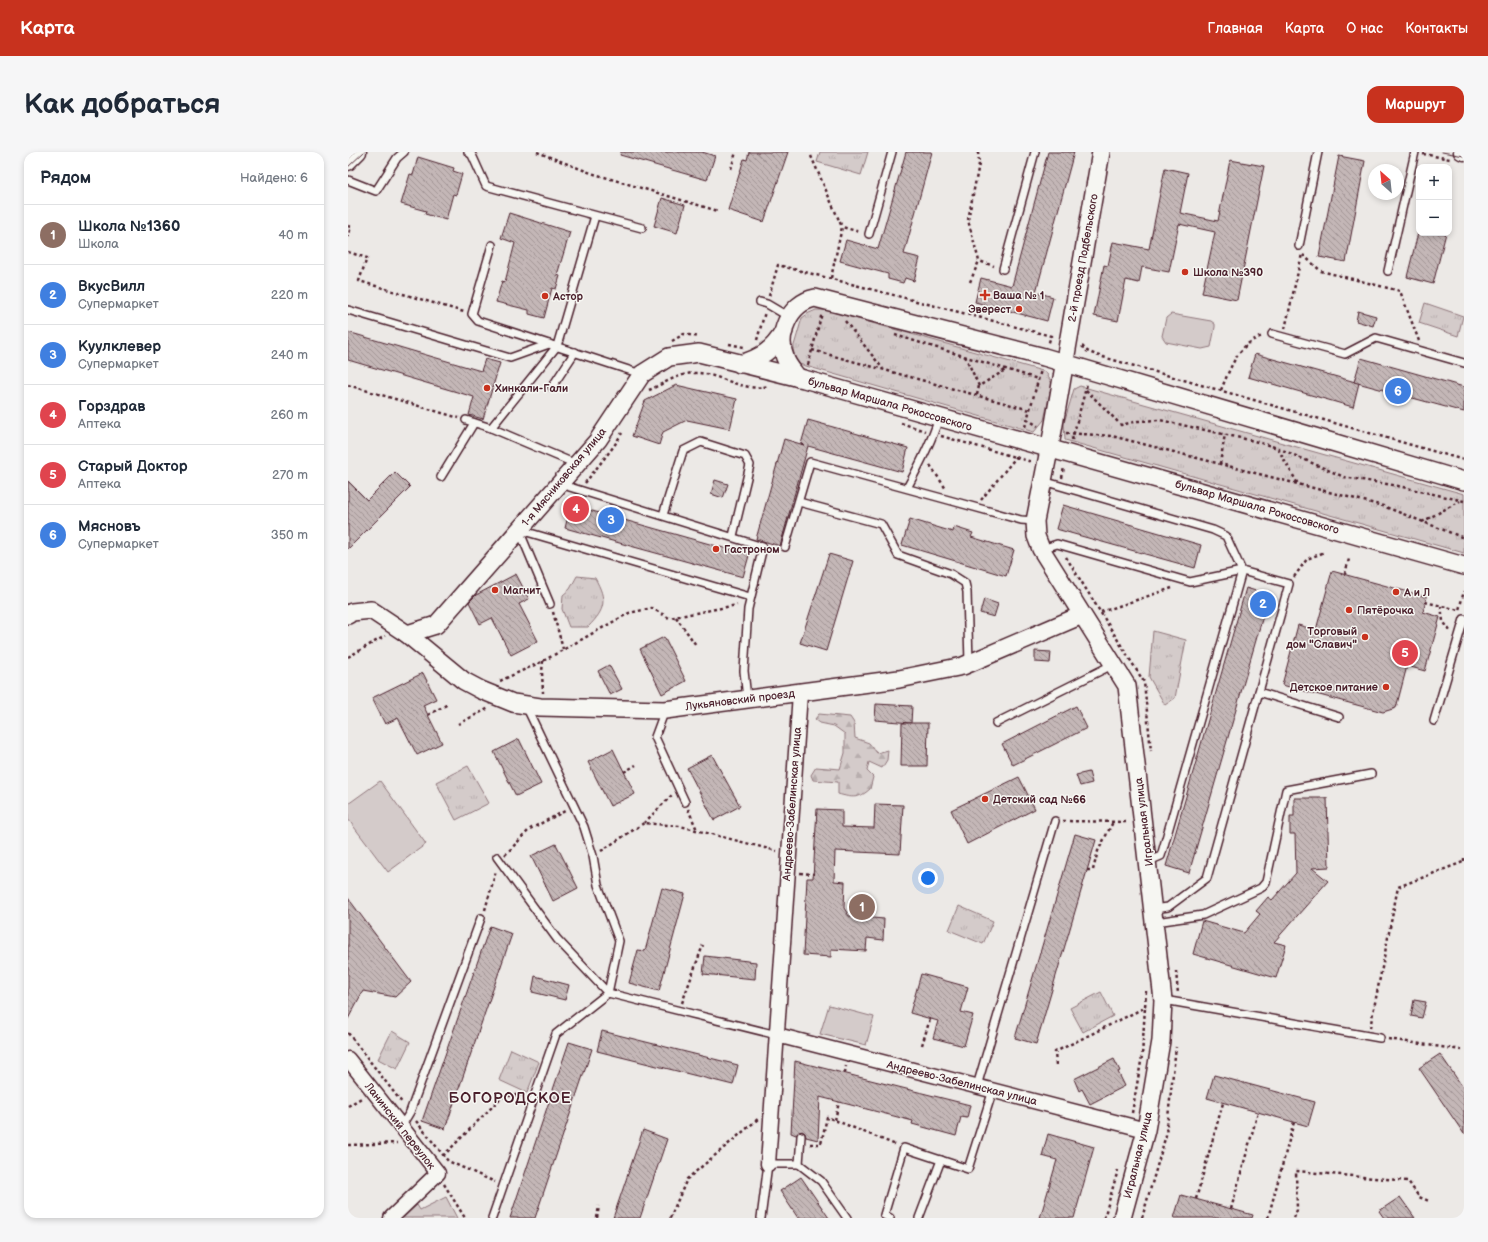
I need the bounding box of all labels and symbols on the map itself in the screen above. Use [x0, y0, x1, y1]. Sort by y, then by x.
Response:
north arrow [1368, 164, 1404, 200]
street label: 2-й проезд Подбельского [1065, 193, 1101, 323]
place label: Школа №390 [1193, 266, 1263, 279]
marker: Школа №390 [1180, 267, 1190, 277]
place label: Ваша № 1 [993, 289, 1044, 302]
place label: Астор [552, 290, 584, 303]
marker: Ваша № 1 [980, 290, 990, 300]
marker: Астор [540, 291, 550, 301]
place label: Эверест [968, 303, 1012, 316]
marker: Эверест [1014, 304, 1024, 314]
street label: бульвар Маршала Рокоссовского [807, 374, 974, 434]
pin: 6 [1385, 376, 1411, 406]
place label: Хинкали-Гали [494, 382, 568, 395]
marker: Хинкали-Гали [482, 383, 492, 393]
street label: 1-я Мясниковская улица [519, 425, 609, 529]
street label: бульвар Маршала Рокоссовского [1174, 477, 1341, 537]
pin: 4 [563, 494, 589, 524]
pin: 3 [598, 505, 624, 535]
place label: Гастроном [724, 543, 780, 556]
marker: Гастроном [711, 544, 721, 554]
place label: Магнит [503, 584, 542, 597]
marker: Магнит [490, 585, 500, 595]
place label: А и Л [1403, 586, 1430, 599]
marker: А и Л [1391, 587, 1401, 597]
pin: 2 [1250, 589, 1276, 619]
place label: Пятёрочка [1357, 604, 1414, 617]
marker: Пятёрочка [1344, 605, 1354, 615]
place label: Торговый дом "Славич" [1285, 625, 1357, 651]
marker: Торговый дом "Славич" [1360, 632, 1370, 642]
pin: 5 [1392, 638, 1418, 668]
place label: Детское питание [1290, 681, 1378, 694]
marker: Детское питание [1381, 682, 1391, 692]
street label: Лукьяновский проезд [683, 687, 796, 713]
street label: Андреево-Забелинская улица [780, 726, 804, 882]
street label: Игральная улица [1132, 777, 1156, 867]
place label: Детский сад №66 [993, 793, 1086, 806]
marker: Детский сад №66 [980, 794, 990, 804]
your location [918, 868, 938, 888]
pin: 1 [849, 892, 875, 922]
street label: Андреево-Забелинская улица [885, 1058, 1039, 1108]
street label: Ланинский переулок [361, 1079, 438, 1172]
district label: БОГОРОДСКОЕ [449, 1089, 571, 1108]
street label: Игральная улица [1121, 1110, 1155, 1200]

